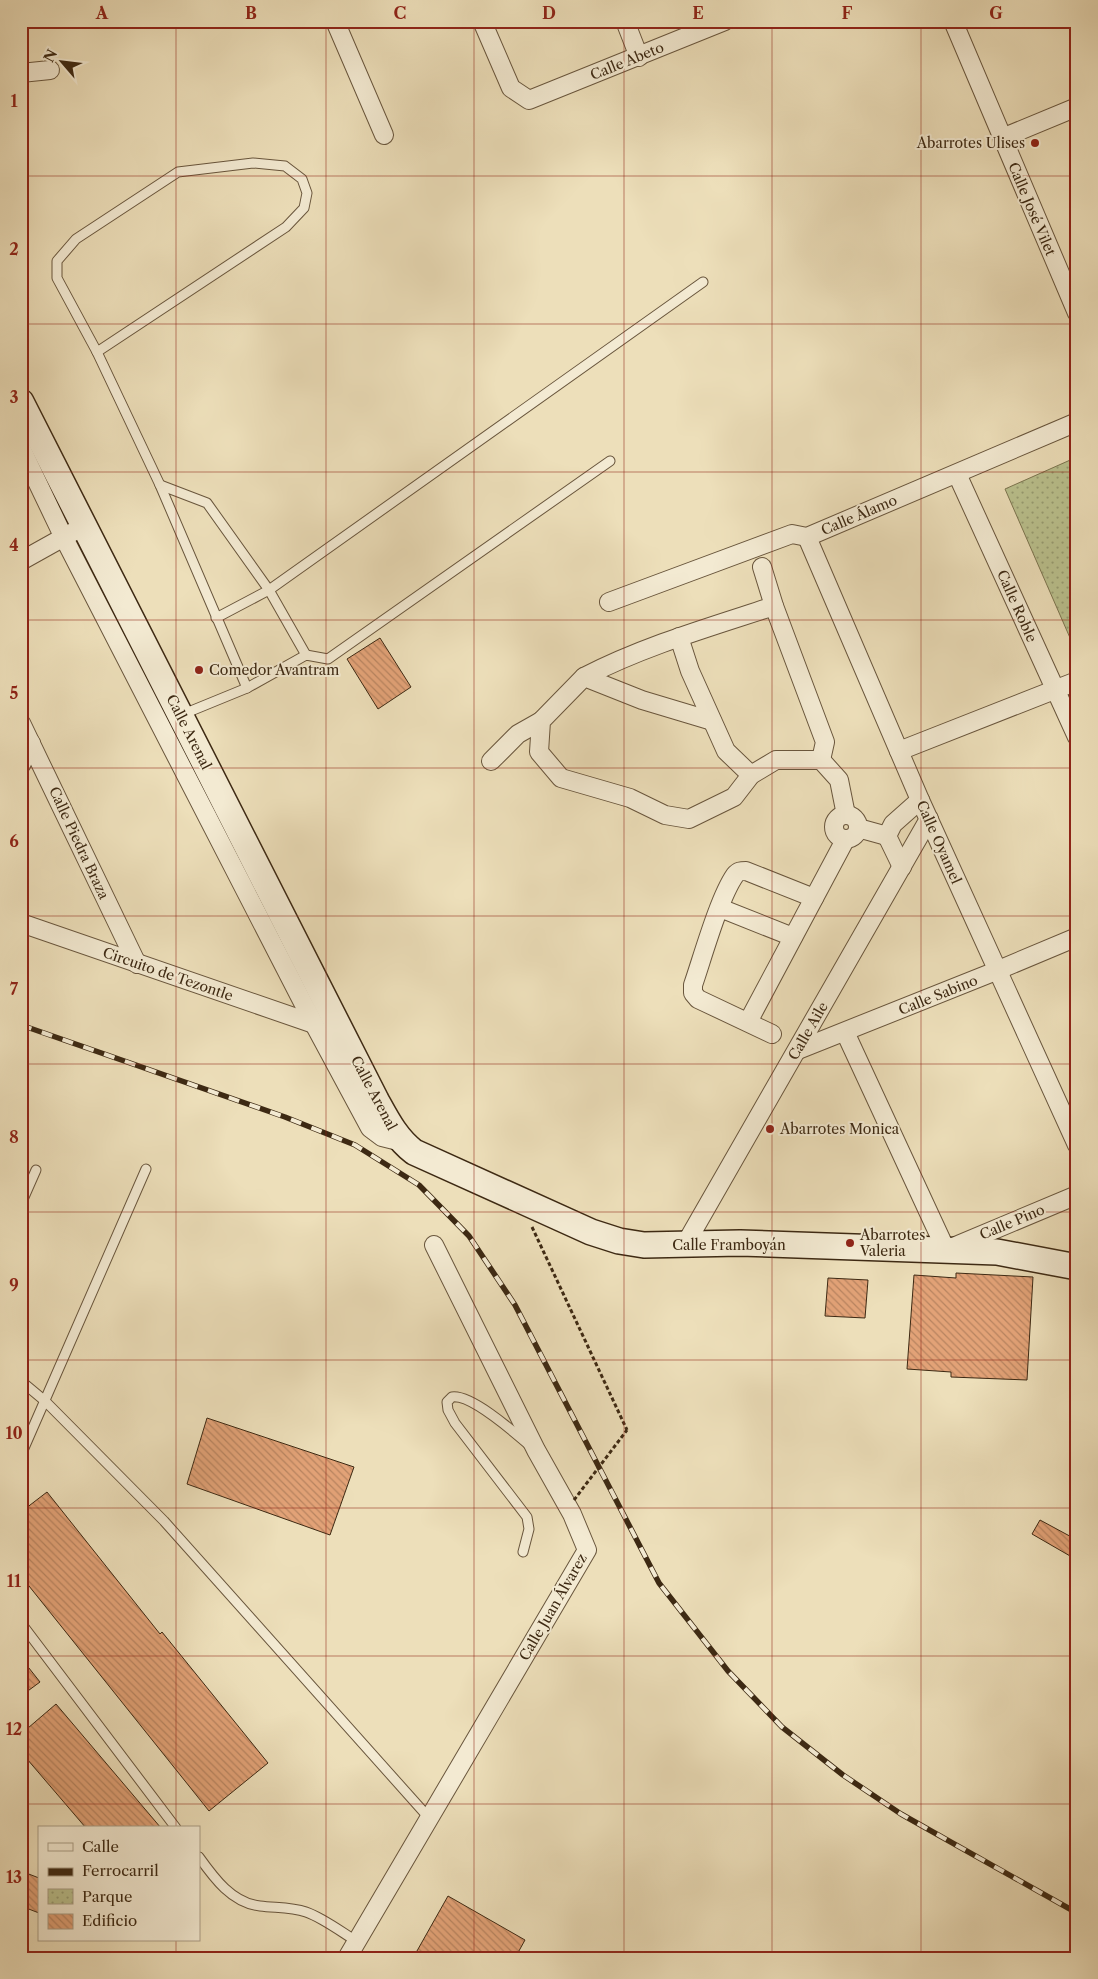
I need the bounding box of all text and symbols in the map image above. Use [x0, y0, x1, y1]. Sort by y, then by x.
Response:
text: A [95, 3, 109, 23]
text: B [245, 3, 257, 23]
text: C [394, 3, 406, 23]
text: D [542, 3, 556, 23]
text: E [692, 3, 704, 23]
text: F [842, 3, 853, 23]
text: G [989, 3, 1003, 23]
north arrow [38, 38, 88, 88]
street label: Calle Abeto [588, 38, 666, 84]
text: N [40, 46, 61, 65]
text: 1 [10, 91, 18, 111]
place label: Abarrotes Ulises [916, 134, 1025, 152]
marker: Abarrotes Ulises [1029, 137, 1041, 149]
street label: Calle José Vilet [1004, 160, 1060, 259]
text: 2 [9, 239, 19, 259]
text: 3 [9, 387, 19, 407]
street label: Calle Álamo [818, 491, 900, 539]
text: 4 [9, 535, 19, 555]
street label: Calle Roble [993, 567, 1041, 645]
place label: Comedor Avantram [209, 661, 339, 679]
marker: Comedor Avantram [193, 664, 205, 676]
text: 5 [10, 683, 19, 703]
street label: Calle Arenal [162, 692, 216, 772]
street label: Calle Piedra Braza [45, 784, 113, 903]
street label: Calle Oyamel [913, 797, 965, 887]
text: 6 [9, 831, 19, 851]
street label: Circuito de Tezontle [101, 943, 236, 1005]
street label: Calle Sabino [896, 971, 980, 1019]
text: 7 [10, 979, 19, 999]
street label: Calle Aile [784, 999, 832, 1063]
street label: Calle Arenal [347, 1053, 401, 1133]
place label: Abarrotes Monica [779, 1120, 900, 1138]
marker: Abarrotes Monica [764, 1123, 776, 1135]
text: 8 [9, 1127, 19, 1147]
street label: Calle Pino [977, 1200, 1047, 1244]
place label: Abarrotes Valeria [859, 1226, 925, 1260]
street label: Calle Framboyán [672, 1236, 786, 1254]
marker: Abarrotes Valeria [844, 1237, 856, 1249]
text: 9 [9, 1275, 19, 1295]
text: 10 [5, 1423, 23, 1443]
street label: Calle Juan Álvarez [515, 1550, 591, 1664]
text: 11 [7, 1571, 22, 1591]
text: 12 [6, 1719, 22, 1739]
legend [38, 1826, 200, 1942]
text: Calle [82, 1837, 119, 1856]
text: Ferrocarril [82, 1861, 159, 1880]
text: 13 [6, 1867, 22, 1887]
text: Parque [82, 1887, 132, 1906]
text: Edificio [82, 1911, 137, 1930]

